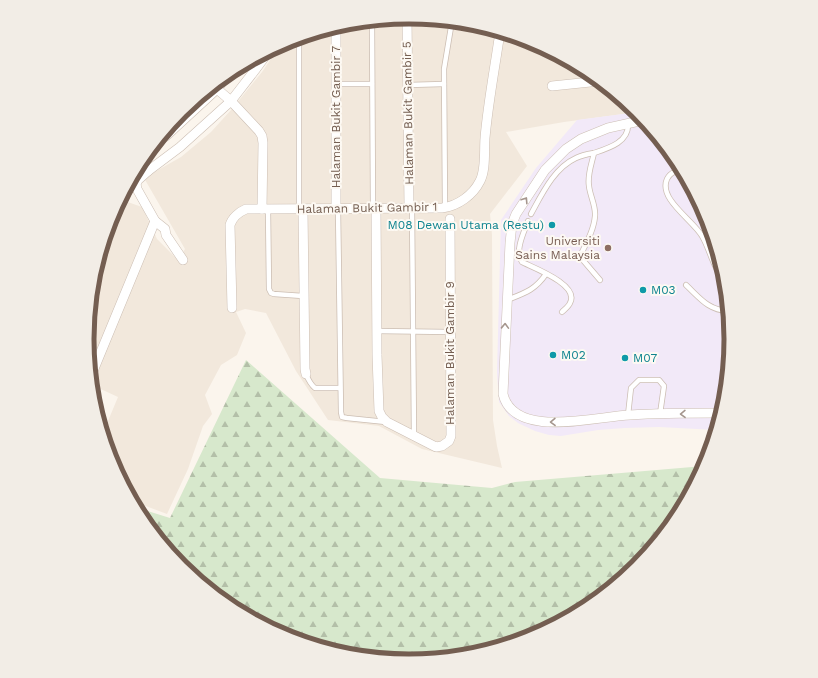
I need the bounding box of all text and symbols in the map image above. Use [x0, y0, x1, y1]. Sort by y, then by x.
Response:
street label: Halaman Bukit Gambir 5 [400, 41, 416, 185]
street label: Halaman Bukit Gambir 7 [329, 45, 343, 188]
one-way arrow [520, 197, 528, 204]
street label: Halaman Bukit Gambir 1 [296, 200, 438, 216]
place label: M08 Dewan Utama (Restu) [388, 218, 544, 232]
marker: M08 Dewan Utama (Restu) [547, 220, 557, 230]
place label: Universiti Sains Malaysia [515, 234, 600, 262]
marker: Universiti Sains Malaysia [603, 243, 613, 253]
street label: Halaman Bukit Gambir 9 [443, 281, 457, 425]
place label: M03 [651, 283, 675, 297]
marker: M03 [638, 285, 648, 295]
one-way arrow [501, 323, 510, 329]
place label: M02 [561, 348, 586, 362]
marker: M02 [548, 350, 558, 360]
place label: M07 [633, 351, 657, 365]
marker: M07 [620, 353, 630, 363]
one-way arrow [680, 409, 686, 418]
one-way arrow [550, 418, 556, 426]

